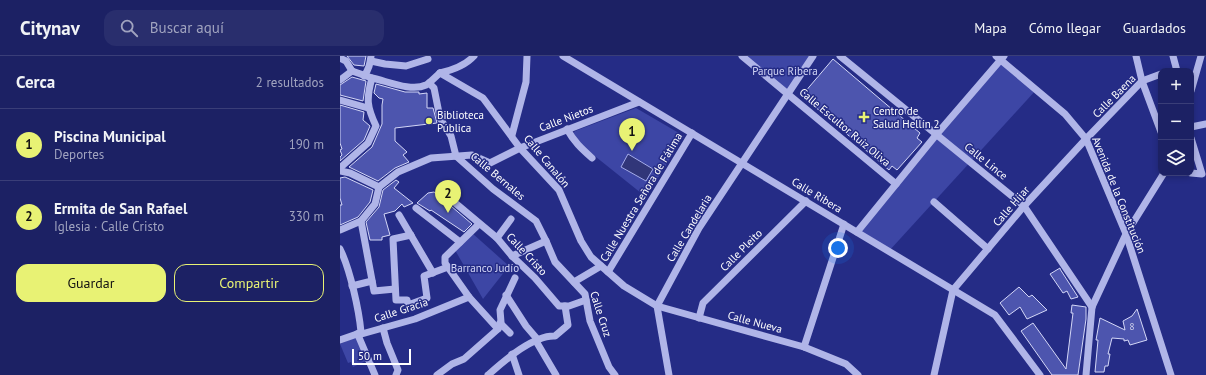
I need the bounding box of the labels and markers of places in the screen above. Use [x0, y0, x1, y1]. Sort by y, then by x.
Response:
place label: Centro de Salud Hellín 2 [873, 104, 940, 131]
place label: Biblioteca Pública [437, 108, 484, 135]
marker: Centro de Salud Hellín 2 [858, 111, 870, 123]
marker: Biblioteca Pública [424, 116, 434, 126]
pin: 1 [619, 118, 645, 151]
pin: 2 [435, 180, 461, 213]

